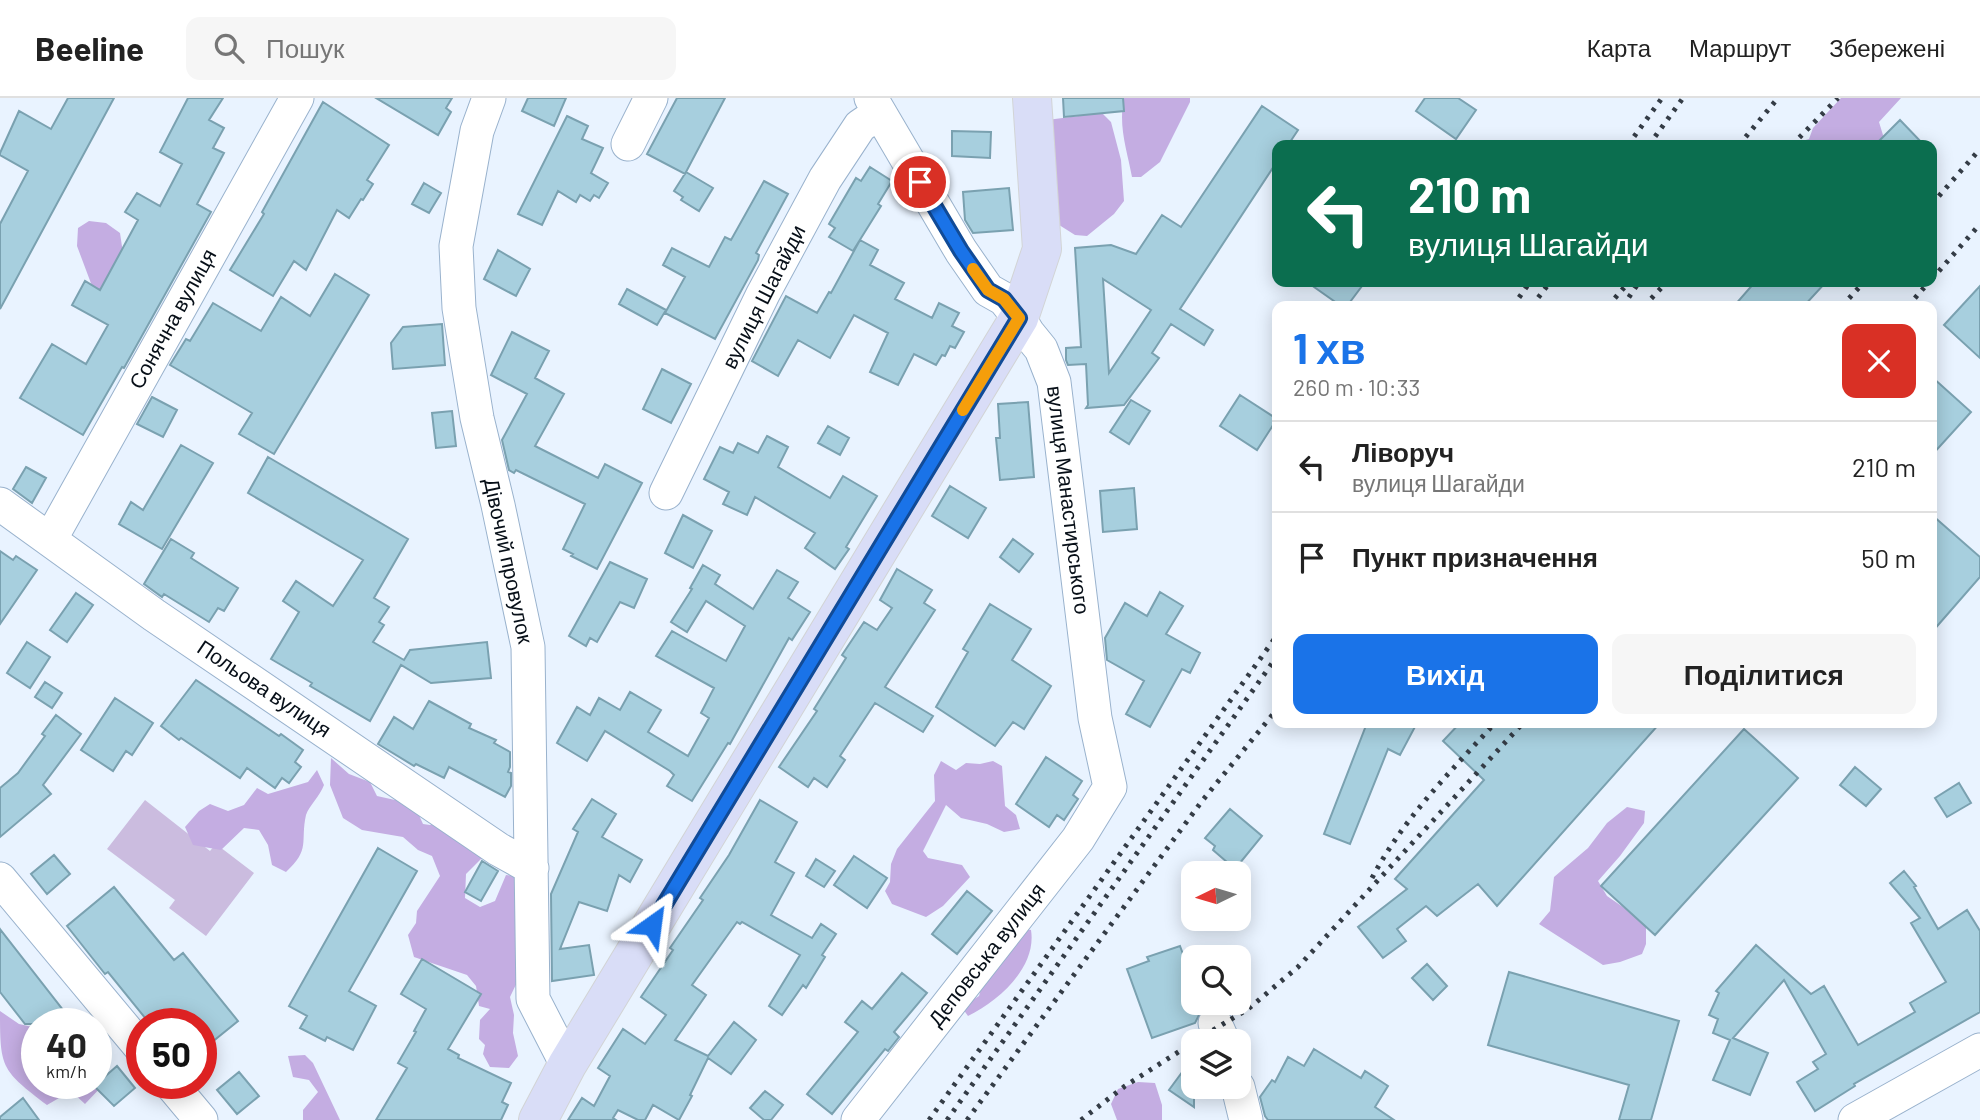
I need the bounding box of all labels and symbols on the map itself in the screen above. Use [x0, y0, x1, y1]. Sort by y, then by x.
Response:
pin [890, 152, 950, 212]
street label: вулиця Шагайди [716, 220, 810, 372]
street label: Сонячна вулиця [123, 244, 221, 393]
street label: вулиця Манастирського [1043, 384, 1096, 615]
street label: Дівочий провулок [480, 476, 539, 646]
street label: Польова вулиця [193, 634, 337, 742]
north arrow [1181, 861, 1251, 931]
street label: Деповська вулиця [922, 877, 1050, 1031]
position arrow [615, 888, 689, 962]
speed limit sign: 50 [126, 1008, 217, 1099]

